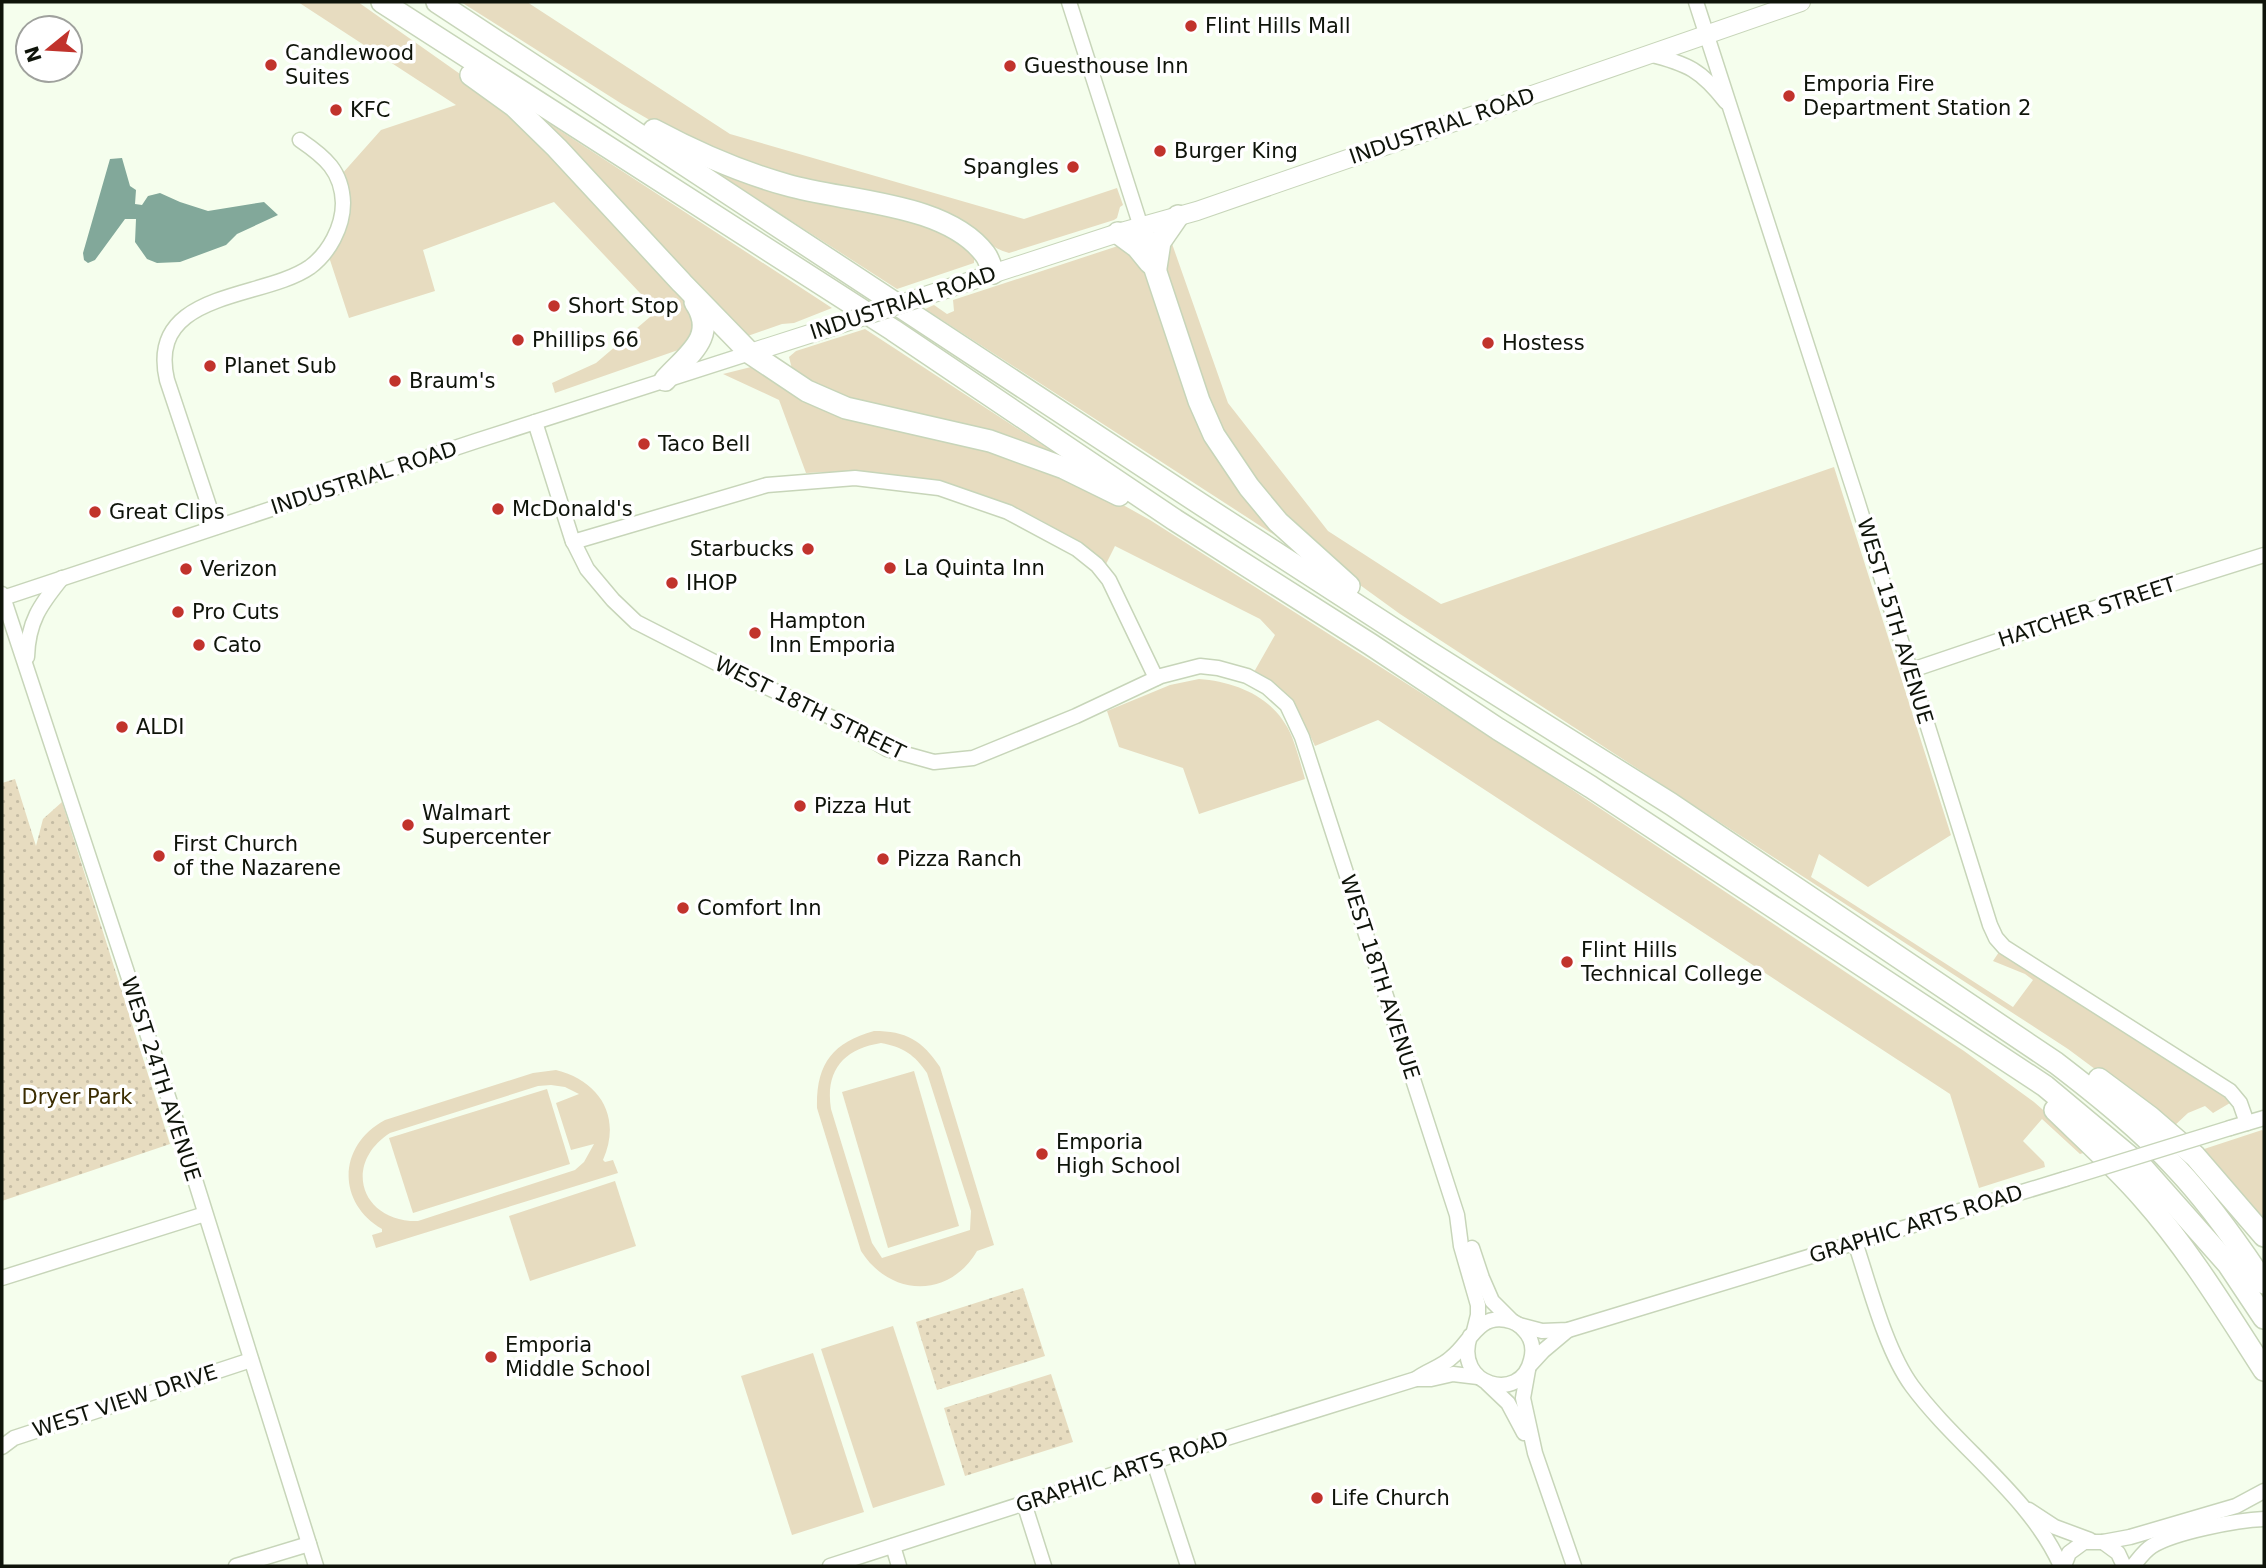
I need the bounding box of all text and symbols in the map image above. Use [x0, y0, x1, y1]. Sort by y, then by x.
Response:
north arrow [14, 14, 84, 84]
place label: Flint Hills Mall [1205, 14, 1351, 38]
marker: Flint Hills Mall [1183, 18, 1199, 34]
place label: Candlewood Suites [285, 41, 414, 89]
text: N [20, 43, 46, 65]
place label: Guesthouse Inn [1024, 54, 1189, 78]
marker: Candlewood Suites [263, 57, 279, 73]
marker: Guesthouse Inn [1002, 58, 1018, 74]
place label: Emporia Fire Department Station 2 [1803, 72, 2031, 120]
street label: INDUSTRIAL ROAD [1346, 83, 1538, 169]
marker: Emporia Fire Department Station 2 [1781, 88, 1797, 104]
place label: KFC [350, 98, 391, 122]
marker: KFC [328, 102, 344, 118]
place label: Burger King [1174, 139, 1298, 163]
marker: Burger King [1152, 143, 1168, 159]
place label: Spangles [963, 155, 1059, 179]
marker: Spangles [1065, 159, 1081, 175]
street label: INDUSTRIAL ROAD [807, 262, 999, 344]
place label: Short Stop [568, 294, 679, 318]
marker: Short Stop [546, 298, 562, 314]
place label: Phillips 66 [532, 328, 639, 352]
place label: Hostess [1502, 331, 1585, 355]
marker: Phillips 66 [510, 332, 526, 348]
marker: Hostess [1480, 335, 1496, 351]
place label: Planet Sub [224, 354, 336, 378]
marker: Planet Sub [202, 358, 218, 374]
place label: Braum's [409, 369, 495, 393]
marker: Braum's [387, 373, 403, 389]
place label: Taco Bell [657, 432, 750, 456]
marker: Taco Bell [636, 436, 652, 452]
street label: INDUSTRIAL ROAD [268, 437, 460, 519]
place label: McDonald's [512, 497, 633, 521]
place label: Great Clips [109, 500, 225, 524]
marker: McDonald's [490, 501, 506, 517]
marker: Great Clips [87, 504, 103, 520]
street label: WEST 15TH AVENUE [1852, 515, 1938, 727]
place label: Starbucks [690, 537, 794, 561]
marker: Starbucks [800, 541, 816, 557]
place label: La Quinta Inn [904, 556, 1045, 580]
place label: Verizon [200, 557, 277, 581]
marker: La Quinta Inn [882, 560, 898, 576]
marker: Verizon [178, 561, 194, 577]
place label: IHOP [686, 571, 737, 595]
street label: HATCHER STREET [1995, 572, 2179, 652]
marker: IHOP [664, 575, 680, 591]
place label: Pro Cuts [192, 600, 279, 624]
marker: Pro Cuts [170, 604, 186, 620]
place label: Hampton Inn Emporia [769, 609, 896, 657]
marker: Hampton Inn Emporia [747, 625, 763, 641]
place label: Cato [213, 633, 262, 657]
marker: Cato [191, 637, 207, 653]
street label: WEST 18TH STREET [711, 651, 909, 765]
place label: ALDI [136, 715, 184, 739]
marker: ALDI [114, 719, 130, 735]
place label: Pizza Hut [814, 794, 911, 818]
marker: Pizza Hut [792, 798, 808, 814]
place label: Walmart Supercenter [422, 801, 551, 849]
marker: Walmart Supercenter [400, 817, 416, 833]
place label: First Church of the Nazarene [173, 832, 341, 880]
place label: Pizza Ranch [897, 847, 1022, 871]
marker: First Church of the Nazarene [151, 848, 167, 864]
marker: Pizza Ranch [875, 851, 891, 867]
street label: WEST 18TH AVENUE [1336, 872, 1424, 1082]
place label: Comfort Inn [697, 896, 822, 920]
marker: Comfort Inn [675, 900, 691, 916]
place label: Flint Hills Technical College [1580, 938, 1762, 986]
marker: Flint Hills Technical College [1559, 954, 1575, 970]
street label: WEST 24TH AVENUE [117, 974, 205, 1184]
park label: Dryer Park [22, 1085, 133, 1109]
place label: Emporia High School [1056, 1130, 1181, 1178]
marker: Emporia High School [1034, 1146, 1050, 1162]
street label: GRAPHIC ARTS ROAD [1806, 1180, 2026, 1268]
place label: Emporia Middle School [505, 1333, 651, 1381]
marker: Emporia Middle School [483, 1349, 499, 1365]
street label: WEST VIEW DRIVE [30, 1360, 220, 1442]
street label: GRAPHIC ARTS ROAD [1013, 1426, 1231, 1518]
place label: Life Church [1331, 1486, 1450, 1510]
marker: Life Church [1309, 1490, 1325, 1506]

